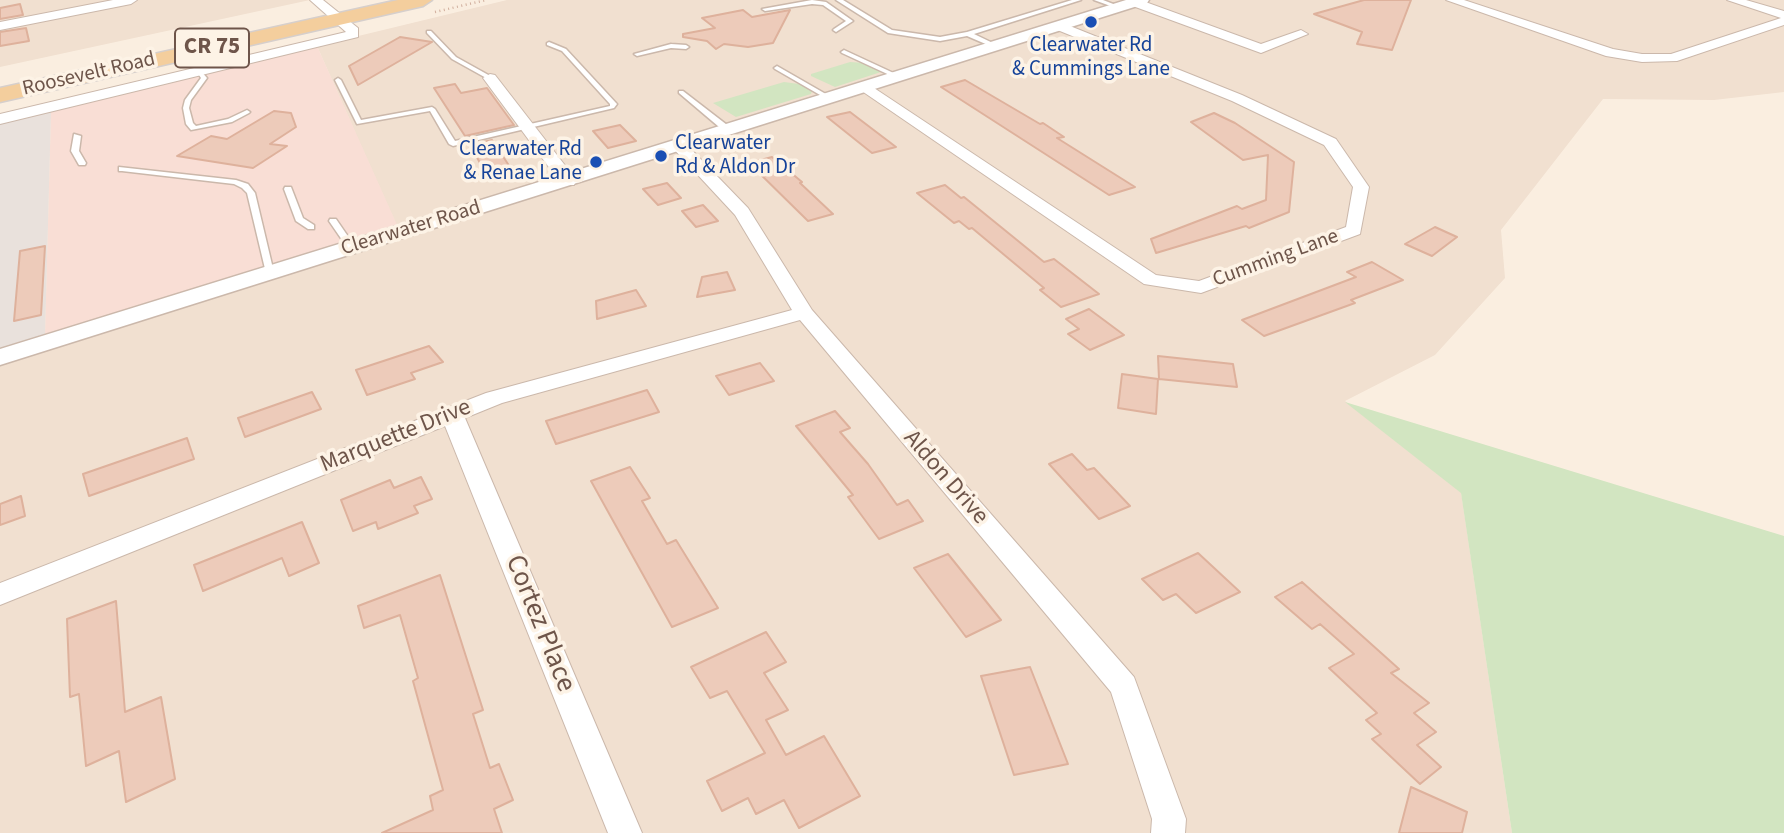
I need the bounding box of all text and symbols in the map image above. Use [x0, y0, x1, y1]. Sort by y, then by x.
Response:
marker: Clearwater Rd & Cummings Lane [1083, 14, 1099, 30]
road number: CR 75 [175, 28, 249, 68]
place label: Clearwater Rd & Cummings Lane [1012, 33, 1170, 83]
street label: Roosevelt Road [20, 47, 158, 103]
place label: Clearwater Rd & Aldon Dr [675, 131, 795, 181]
place label: Clearwater Rd & Renae Lane [459, 137, 582, 187]
marker: Clearwater Rd & Aldon Dr [653, 148, 669, 164]
marker: Clearwater Rd & Renae Lane [588, 154, 604, 170]
street label: Clearwater Road [338, 196, 484, 262]
street label: Cumming Lane [1210, 225, 1342, 293]
street label: Marquette Drive [317, 394, 475, 480]
street label: Aldon Drive [896, 425, 994, 531]
street label: Cortez Place [496, 551, 582, 697]

